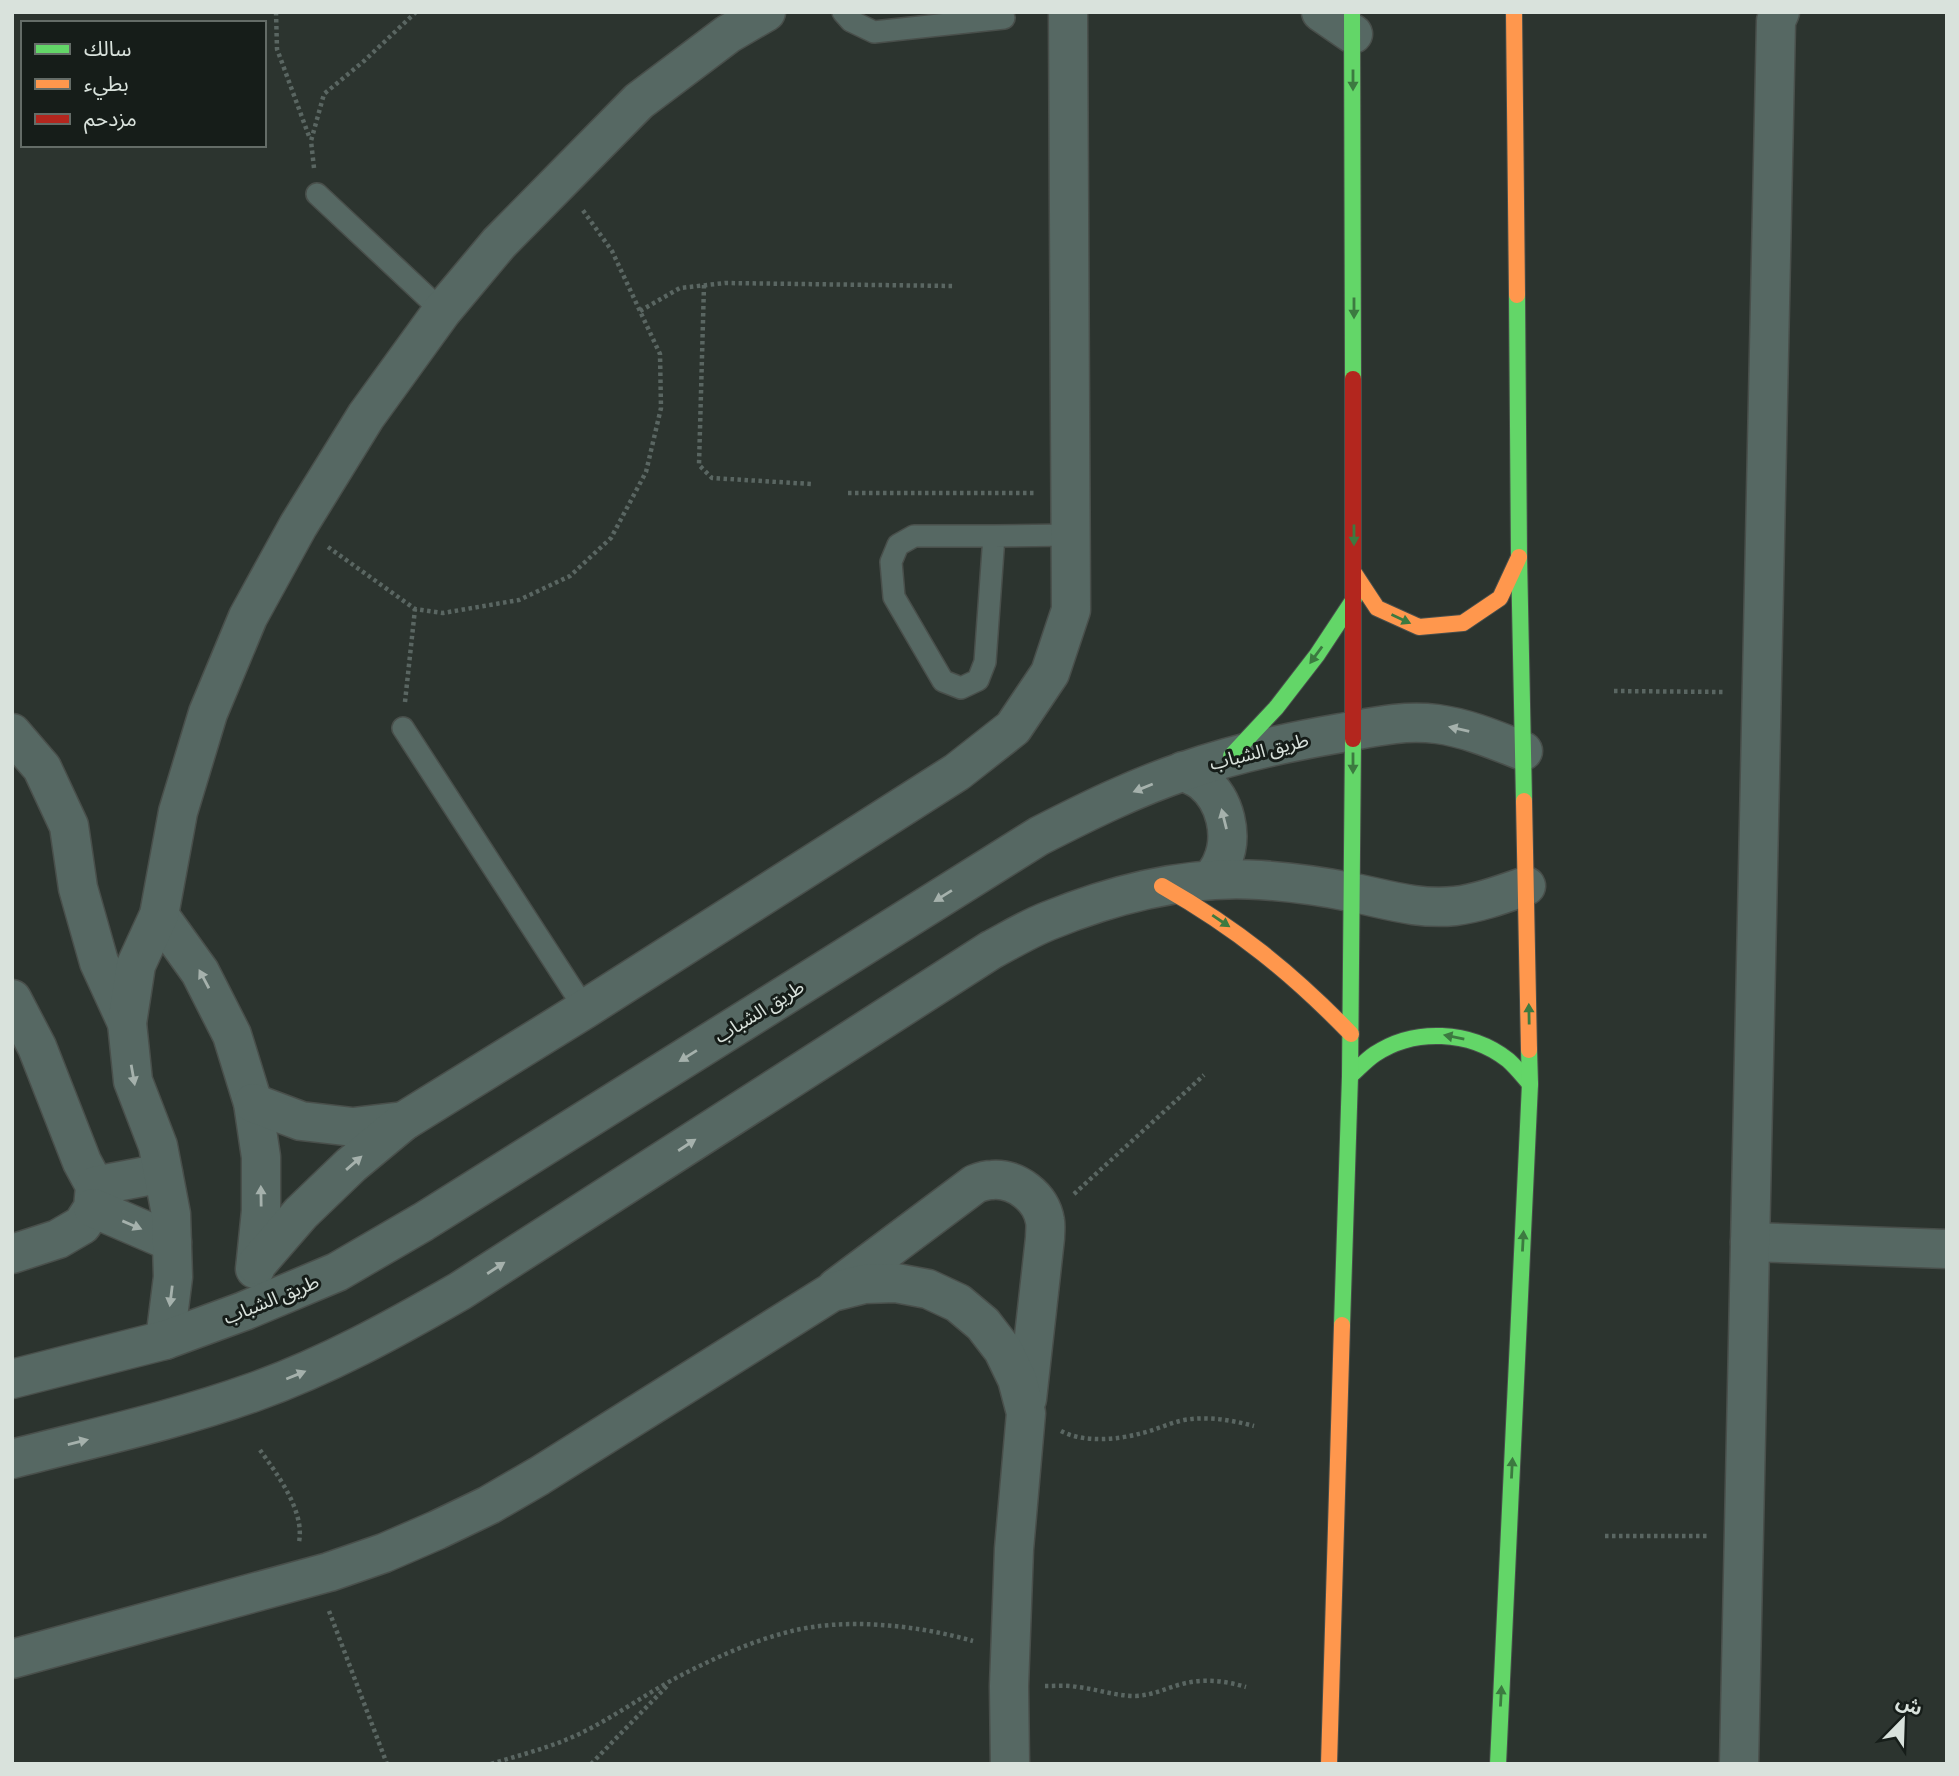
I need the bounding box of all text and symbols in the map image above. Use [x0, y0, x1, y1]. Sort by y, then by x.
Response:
legend [21, 21, 266, 147]
text: سالك [84, 35, 131, 60]
text: بطيء [84, 70, 129, 100]
one-way arrow [1347, 70, 1359, 92]
text: مزدحم [84, 105, 137, 134]
one-way arrow [1348, 297, 1360, 319]
one-way arrow [1348, 525, 1360, 547]
one-way arrow [1391, 614, 1412, 625]
one-way arrow [1310, 646, 1324, 664]
one-way arrow [1448, 723, 1470, 734]
street label: طريق الشباب [1207, 727, 1311, 775]
one-way arrow [1347, 752, 1359, 774]
one-way arrow [1132, 782, 1153, 793]
one-way arrow [1218, 808, 1229, 830]
one-way arrow [933, 889, 953, 902]
one-way arrow [1211, 914, 1231, 927]
one-way arrow [198, 969, 209, 989]
street label: طريق الشباب [710, 974, 808, 1048]
one-way arrow [1523, 1003, 1535, 1025]
one-way arrow [1443, 1032, 1465, 1043]
one-way arrow [679, 1049, 698, 1062]
one-way arrow [128, 1064, 139, 1086]
one-way arrow [678, 1138, 696, 1152]
one-way arrow [345, 1155, 363, 1171]
one-way arrow [255, 1185, 267, 1207]
one-way arrow [122, 1220, 143, 1231]
one-way arrow [1518, 1230, 1529, 1252]
one-way arrow [486, 1261, 505, 1274]
street label: طريق الشباب [220, 1269, 323, 1329]
one-way arrow [165, 1286, 176, 1308]
one-way arrow [285, 1369, 306, 1380]
one-way arrow [68, 1436, 90, 1447]
one-way arrow [1507, 1457, 1518, 1479]
one-way arrow [1496, 1684, 1507, 1706]
north arrow [1868, 1685, 1938, 1755]
text: ش [1893, 1688, 1926, 1720]

